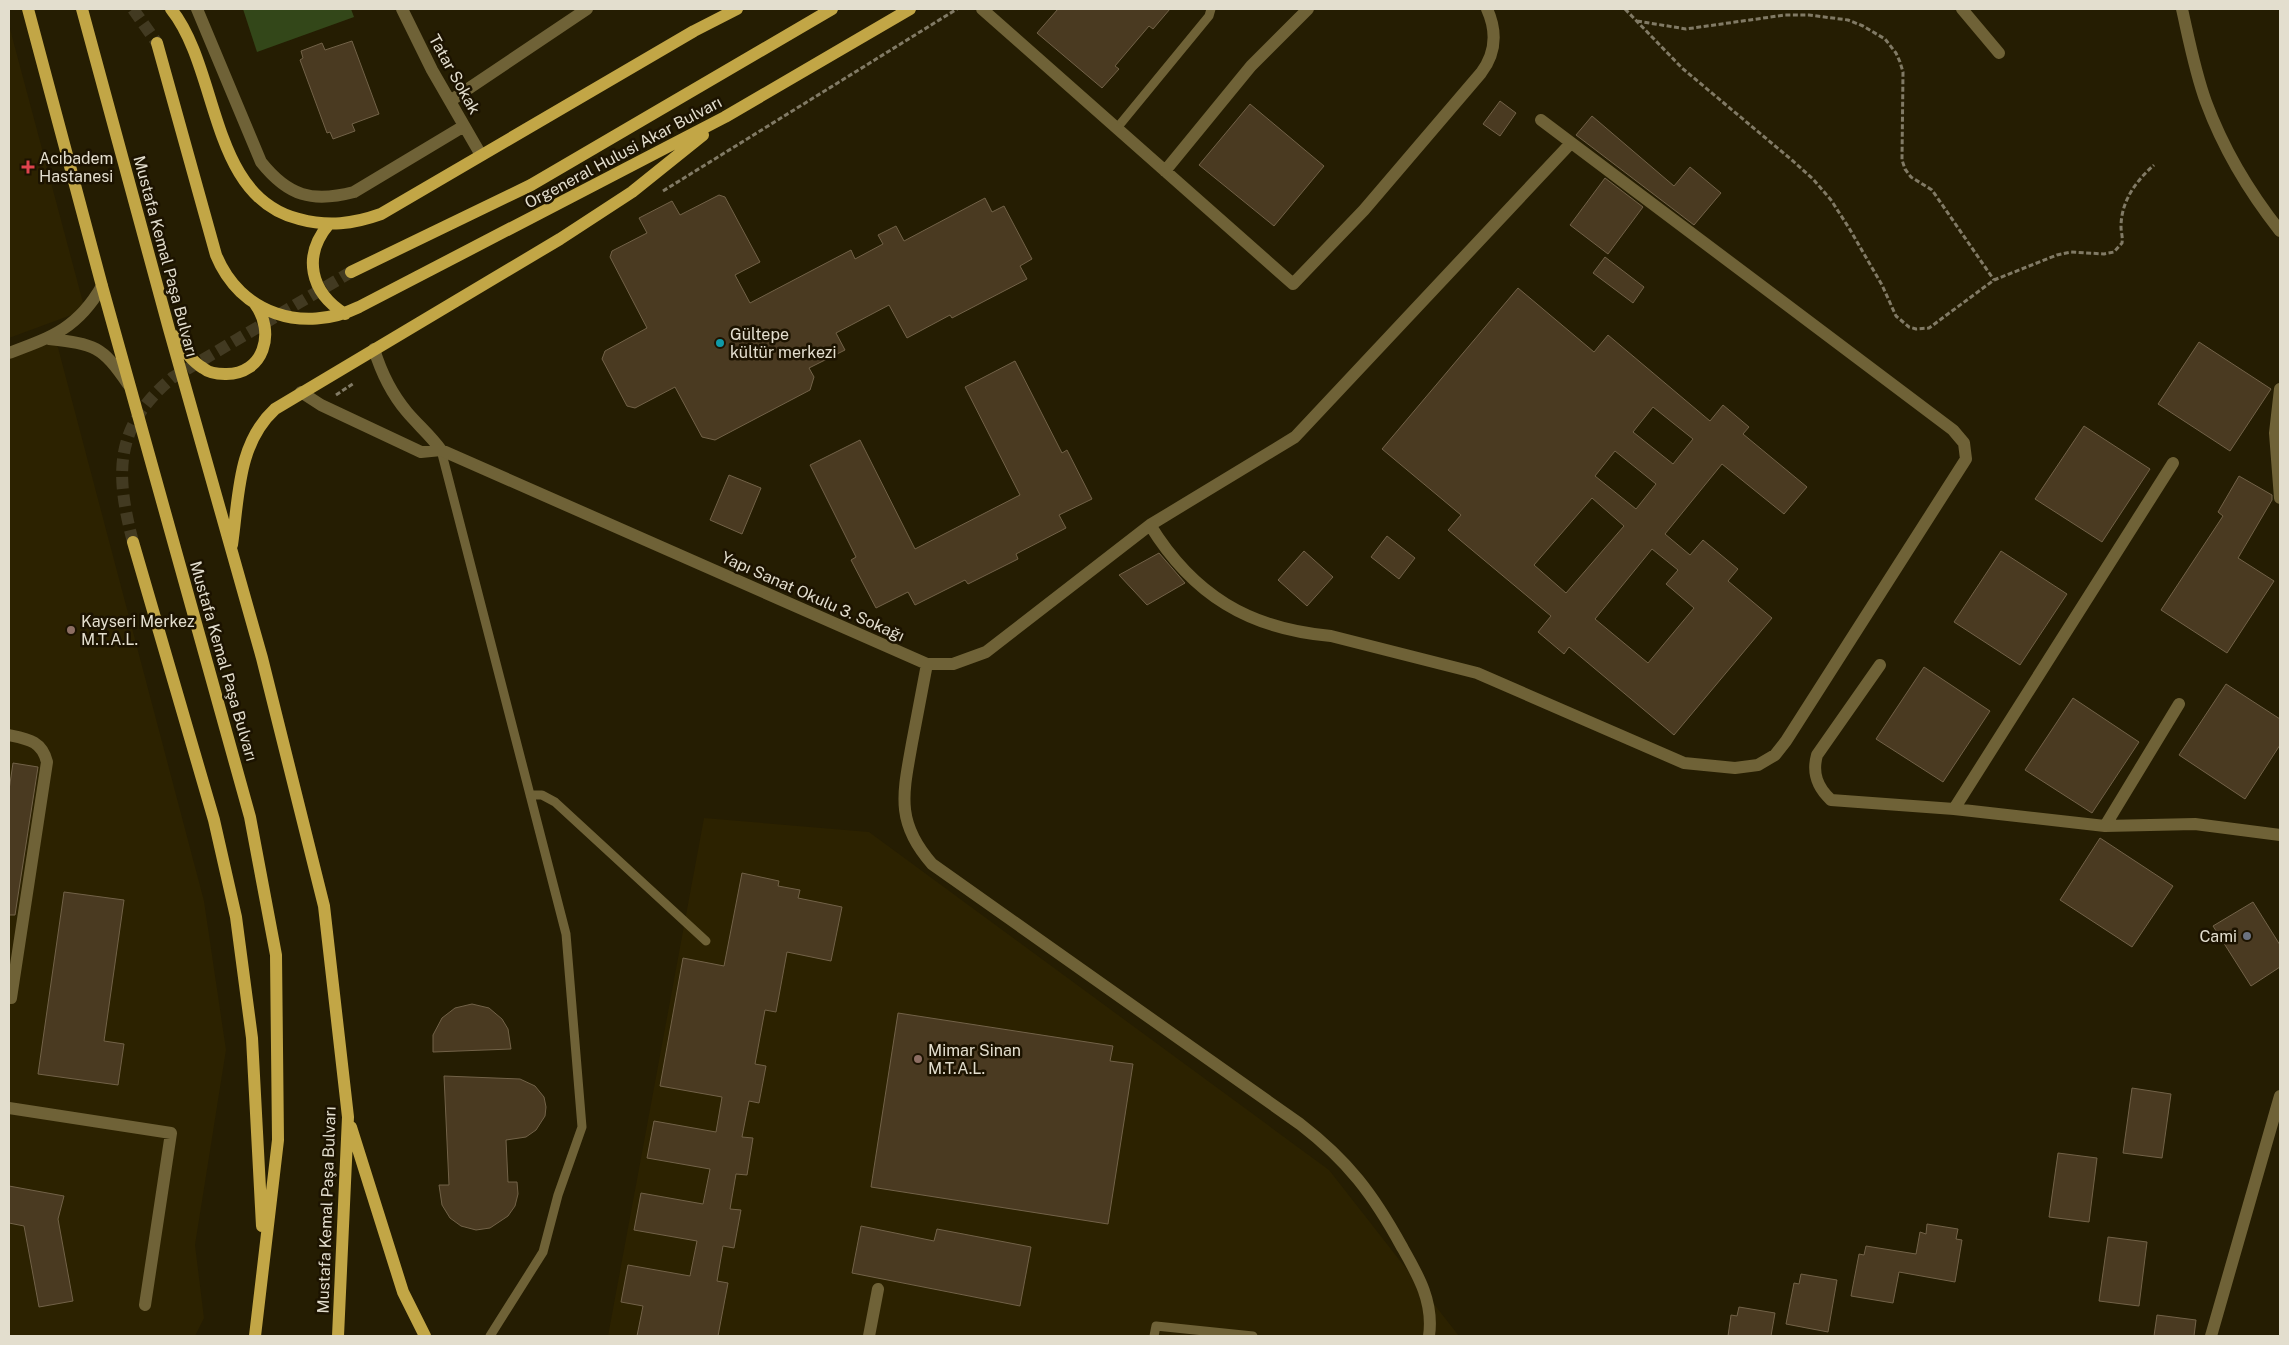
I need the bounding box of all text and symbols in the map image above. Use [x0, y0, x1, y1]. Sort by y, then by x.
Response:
street label: Tatar Sokak [425, 31, 484, 118]
street label: Orgeneral Hulusi Akar Bulvarı [522, 92, 725, 213]
place label: Acıbadem Hastanesi [39, 149, 113, 186]
street label: Mustafa Kemal Paşa Bulvarı [130, 154, 202, 359]
marker: Acıbadem Hastanesi [21, 160, 35, 174]
place label: Gültepe kültür merkezi [730, 325, 836, 362]
marker: Gültepe kültür merkezi [714, 337, 726, 349]
street label: Yapı Sanat Okulu 3. Sokağı [718, 547, 907, 645]
street label: Mustafa Kemal Paşa Bulvarı [186, 559, 261, 763]
place label: Kayseri Merkez M.T.A.L. [81, 612, 195, 649]
marker: Kayseri Merkez M.T.A.L. [65, 624, 77, 636]
place label: Cami [2199, 927, 2237, 946]
marker: Cami [2241, 930, 2253, 942]
place label: Mimar Sinan M.T.A.L. [928, 1041, 1021, 1078]
marker: Mimar Sinan M.T.A.L. [912, 1053, 924, 1065]
street label: Mustafa Kemal Paşa Bulvarı [313, 1106, 340, 1314]

